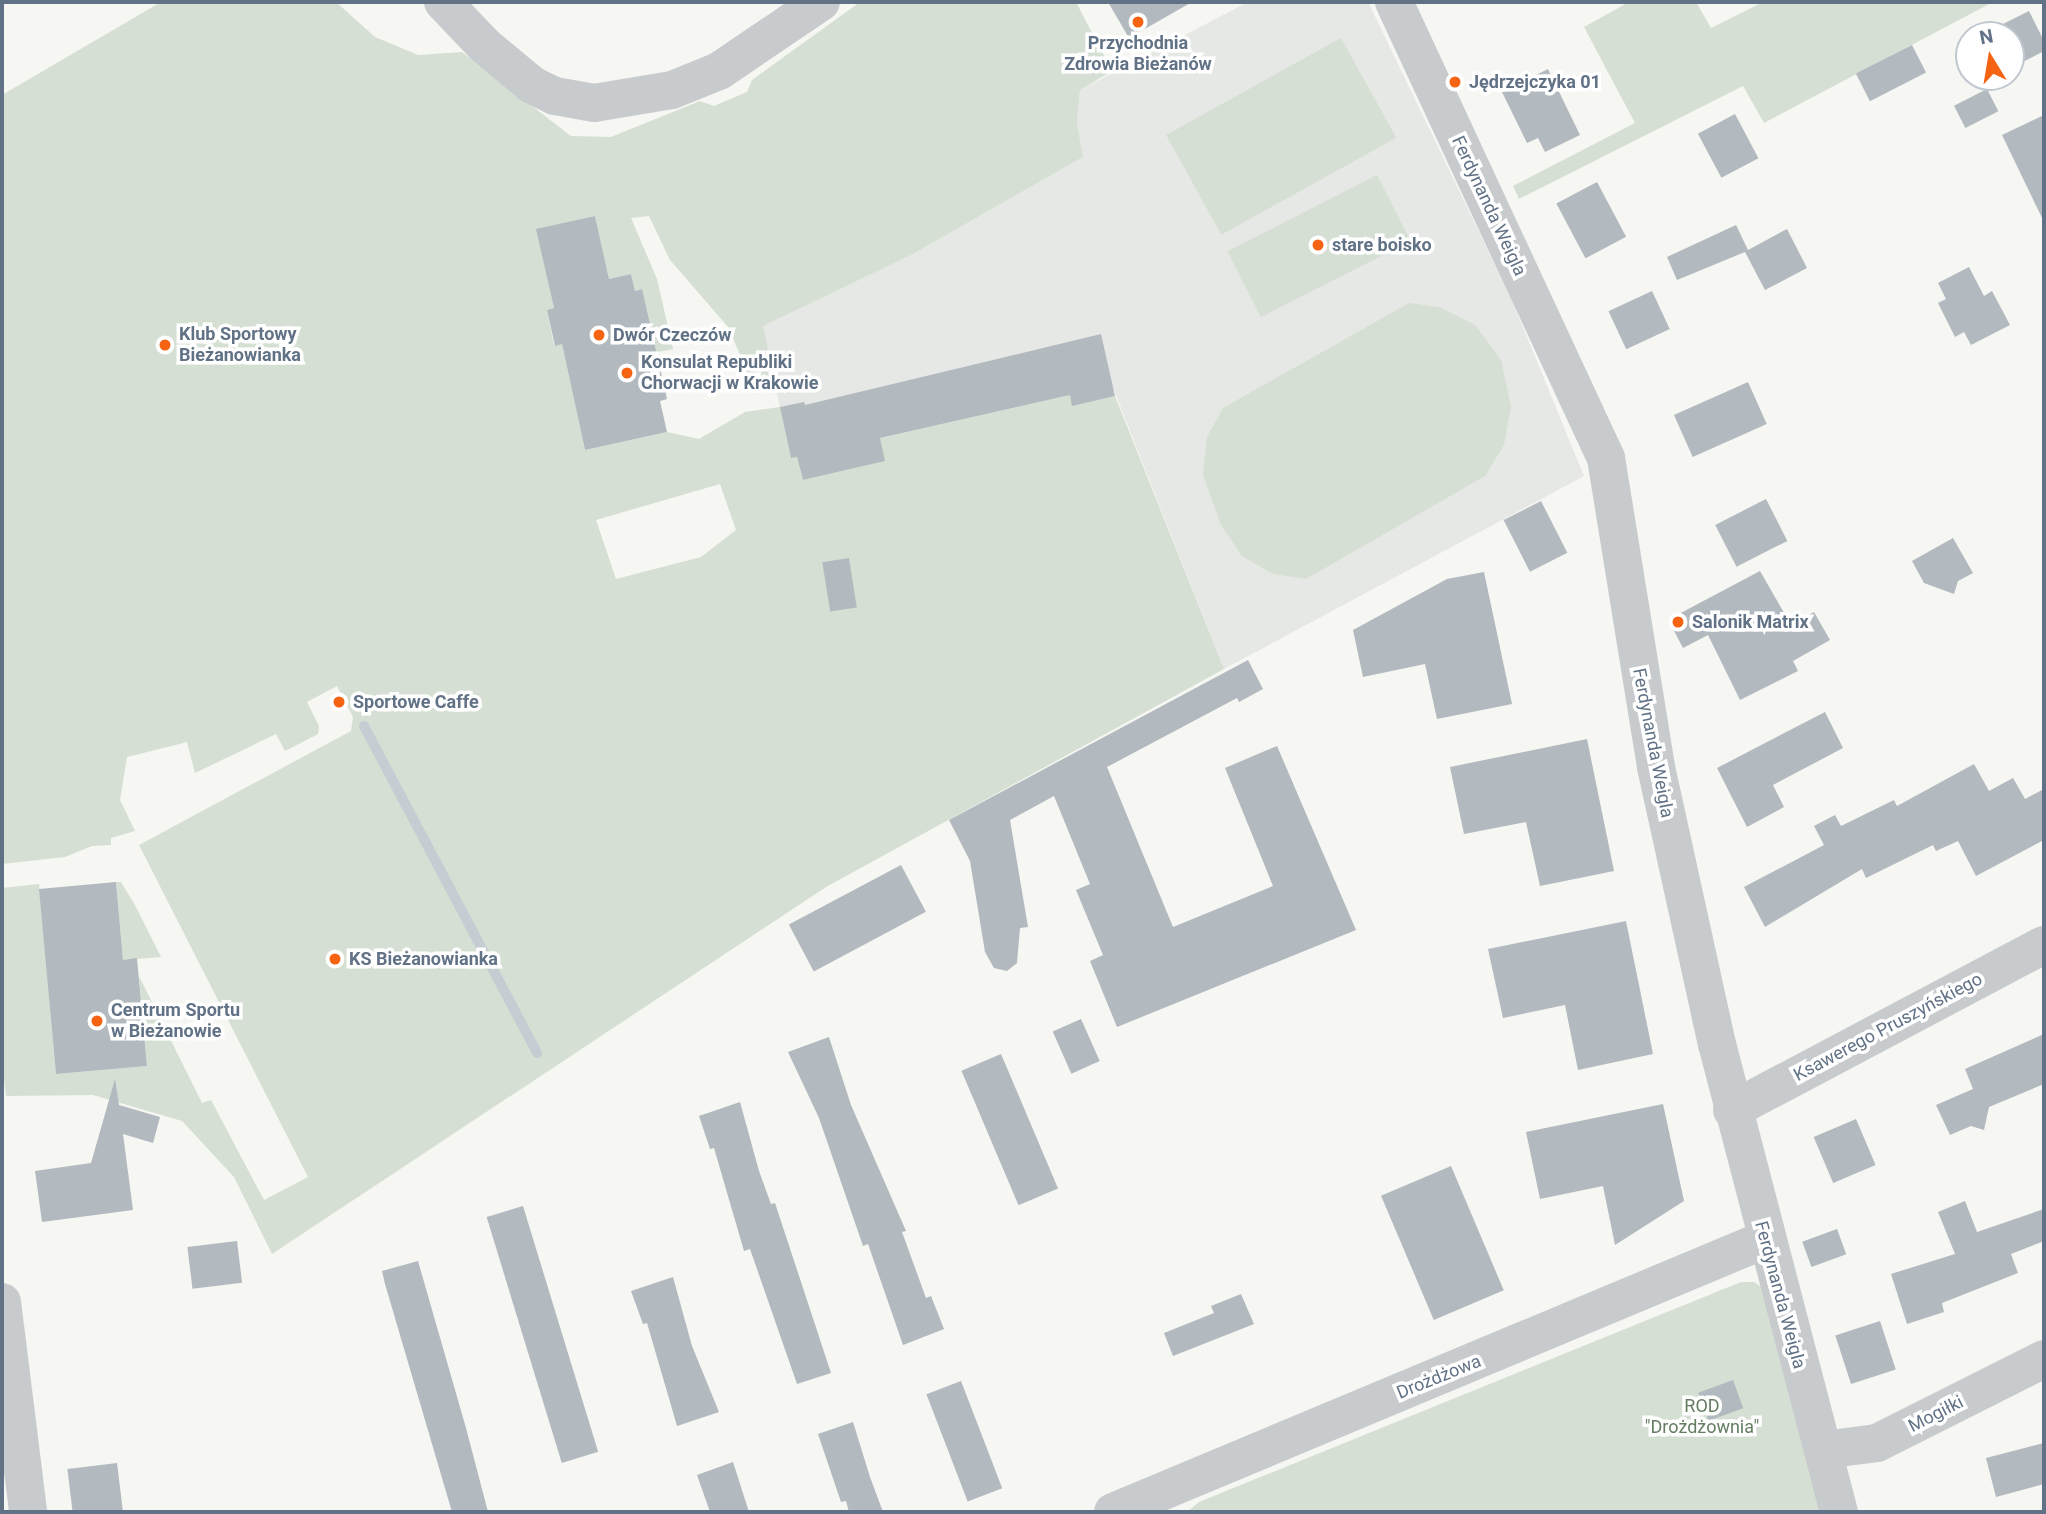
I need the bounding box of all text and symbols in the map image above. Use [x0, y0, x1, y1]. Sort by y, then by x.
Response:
marker: Przychodnia Zdrowia Bieżanów [1130, 14, 1146, 30]
north arrow [1955, 21, 2025, 91]
text: N [1978, 24, 1995, 49]
place label: Przychodnia Zdrowia Bieżanów [1064, 33, 1212, 76]
place label: Jędrzejczyka 01 [1469, 71, 1601, 93]
marker: Jędrzejczyka 01 [1447, 74, 1463, 90]
street label: Ferdynanda Weigla [1447, 133, 1531, 279]
place label: stare boisko [1332, 234, 1432, 256]
marker: stare boisko [1310, 237, 1326, 253]
place label: Klub Sportowy Bieżanowianka [179, 324, 301, 366]
place label: Dwór Czeczów [613, 324, 731, 346]
marker: Dwór Czeczów [591, 327, 607, 343]
marker: Klub Sportowy Bieżanowianka [157, 337, 173, 353]
place label: Konsulat Republiki Chorwacji w Krakowie [641, 352, 818, 394]
marker: Konsulat Republiki Chorwacji w Krakowie [619, 365, 635, 381]
place label: Salonik Matrix [1692, 611, 1809, 633]
marker: Salonik Matrix [1670, 614, 1686, 630]
street label: Ferdynanda Weigla [1628, 666, 1678, 820]
place label: Sportowe Caffe [353, 691, 479, 713]
marker: Sportowe Caffe [331, 694, 347, 710]
place label: KS Bieżanowianka [349, 948, 498, 970]
marker: KS Bieżanowianka [327, 951, 343, 967]
street label: Ksawerego Pruszyńskiego [1790, 968, 1986, 1086]
place label: Centrum Sportu w Bieżanowie [111, 1000, 240, 1042]
marker: Centrum Sportu w Bieżanowie [89, 1013, 105, 1029]
street label: Ferdynanda Weigla [1750, 1219, 1810, 1371]
street label: Drożdżowa [1394, 1350, 1484, 1404]
street label: Mogiłki [1905, 1391, 1967, 1437]
park label: ROD "Drożdżownia" [1645, 1396, 1759, 1438]

